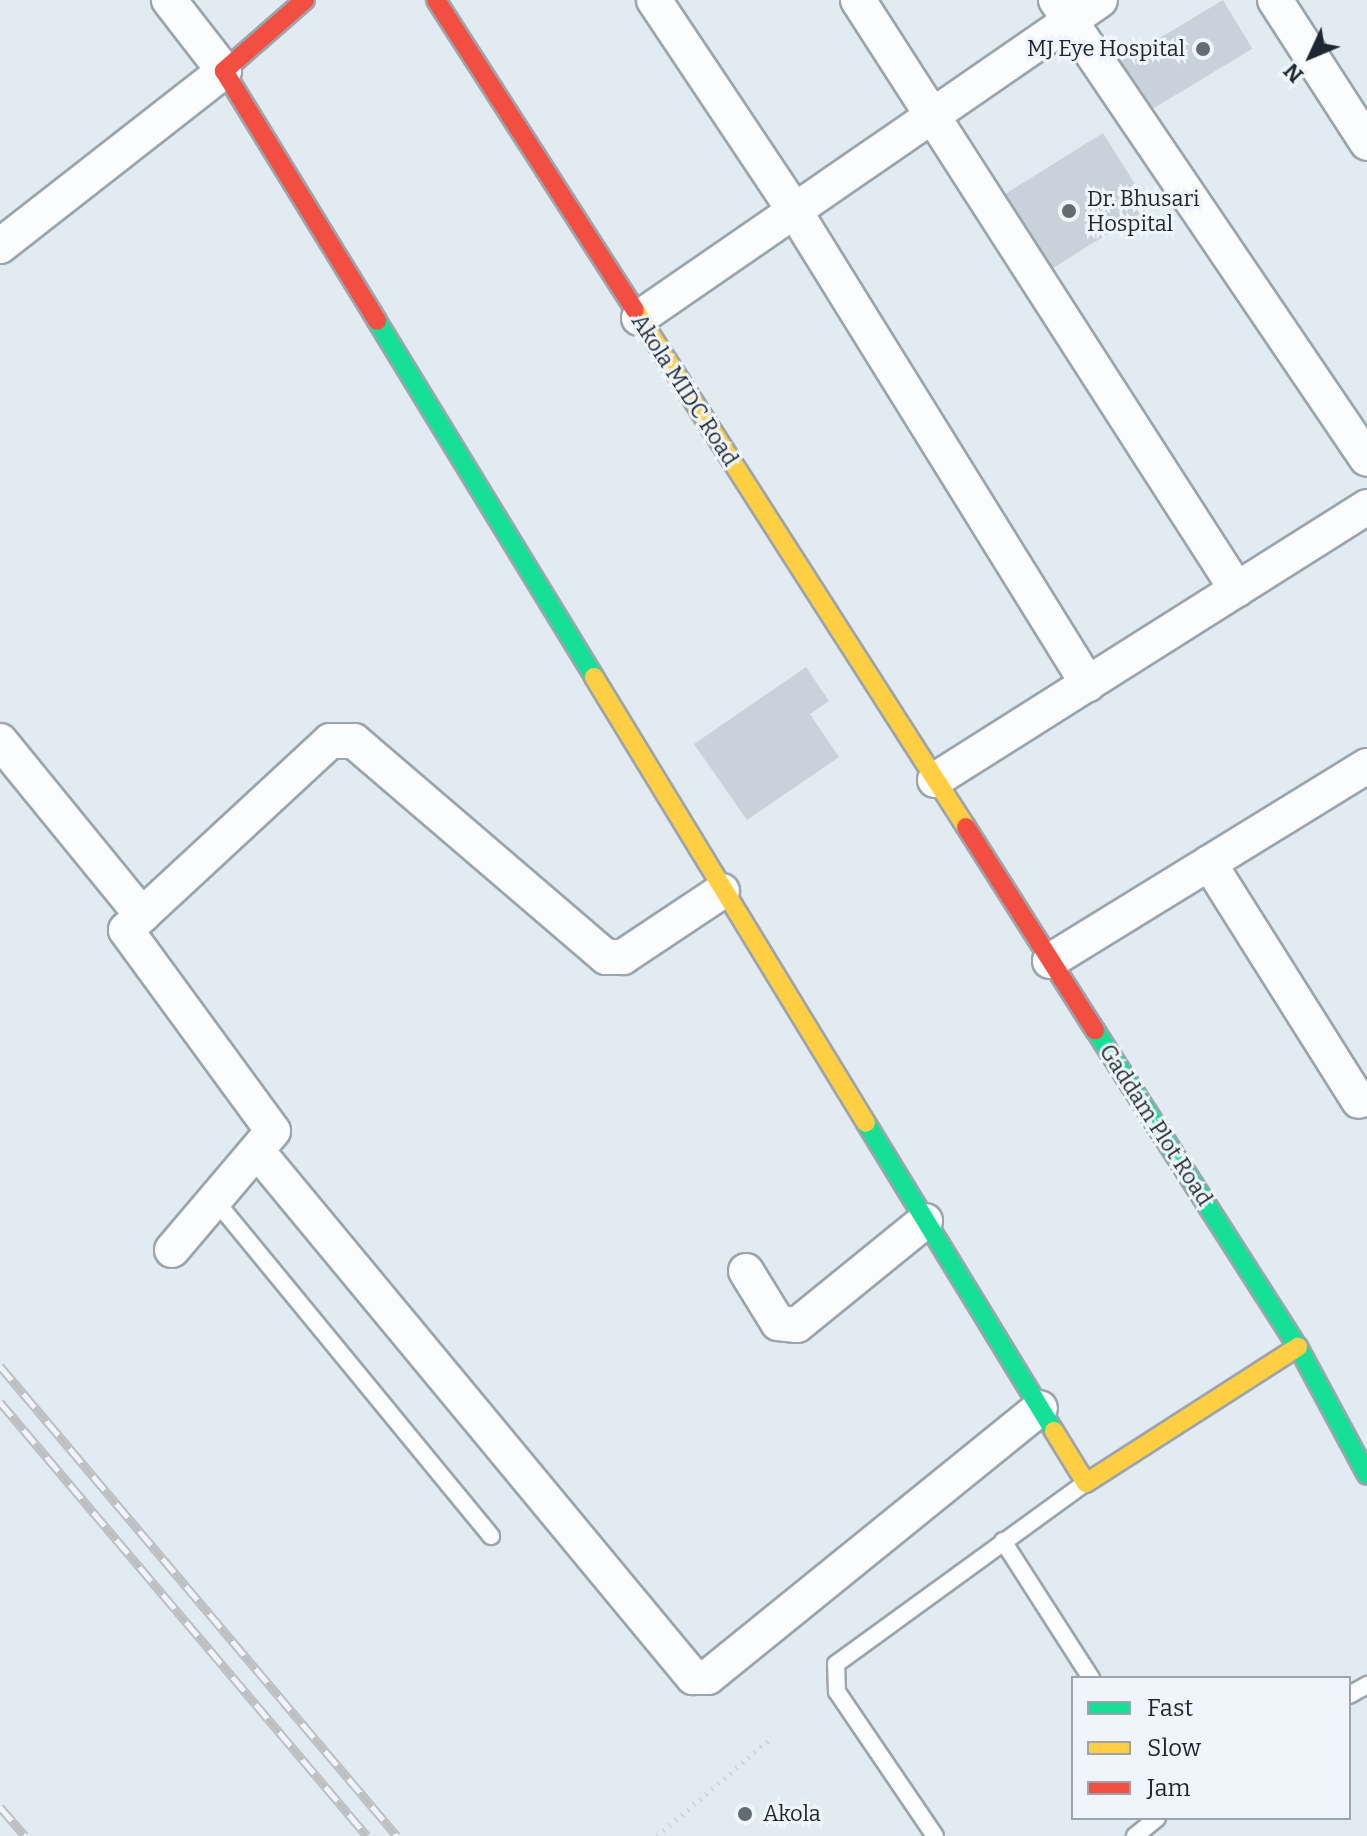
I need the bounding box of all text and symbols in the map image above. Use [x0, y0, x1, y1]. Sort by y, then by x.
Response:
north arrow [1271, 16, 1351, 96]
place label: MJ Eye Hospital [1027, 36, 1185, 62]
marker: MJ Eye Hospital [1192, 38, 1214, 60]
text: N [1278, 58, 1309, 89]
place label: Dr. Bhusari Hospital [1087, 185, 1199, 236]
marker: Dr. Bhusari Hospital [1058, 200, 1080, 222]
street label: Akola MIDC Road [626, 309, 744, 471]
street label: Gaddam Plot Road [1094, 1039, 1218, 1211]
legend [1071, 1676, 1351, 1820]
text: Fast [1147, 1694, 1193, 1722]
text: Slow [1147, 1734, 1201, 1762]
text: Jam [1147, 1774, 1190, 1802]
place label: Akola [763, 1801, 821, 1827]
marker: Akola [734, 1803, 756, 1825]

